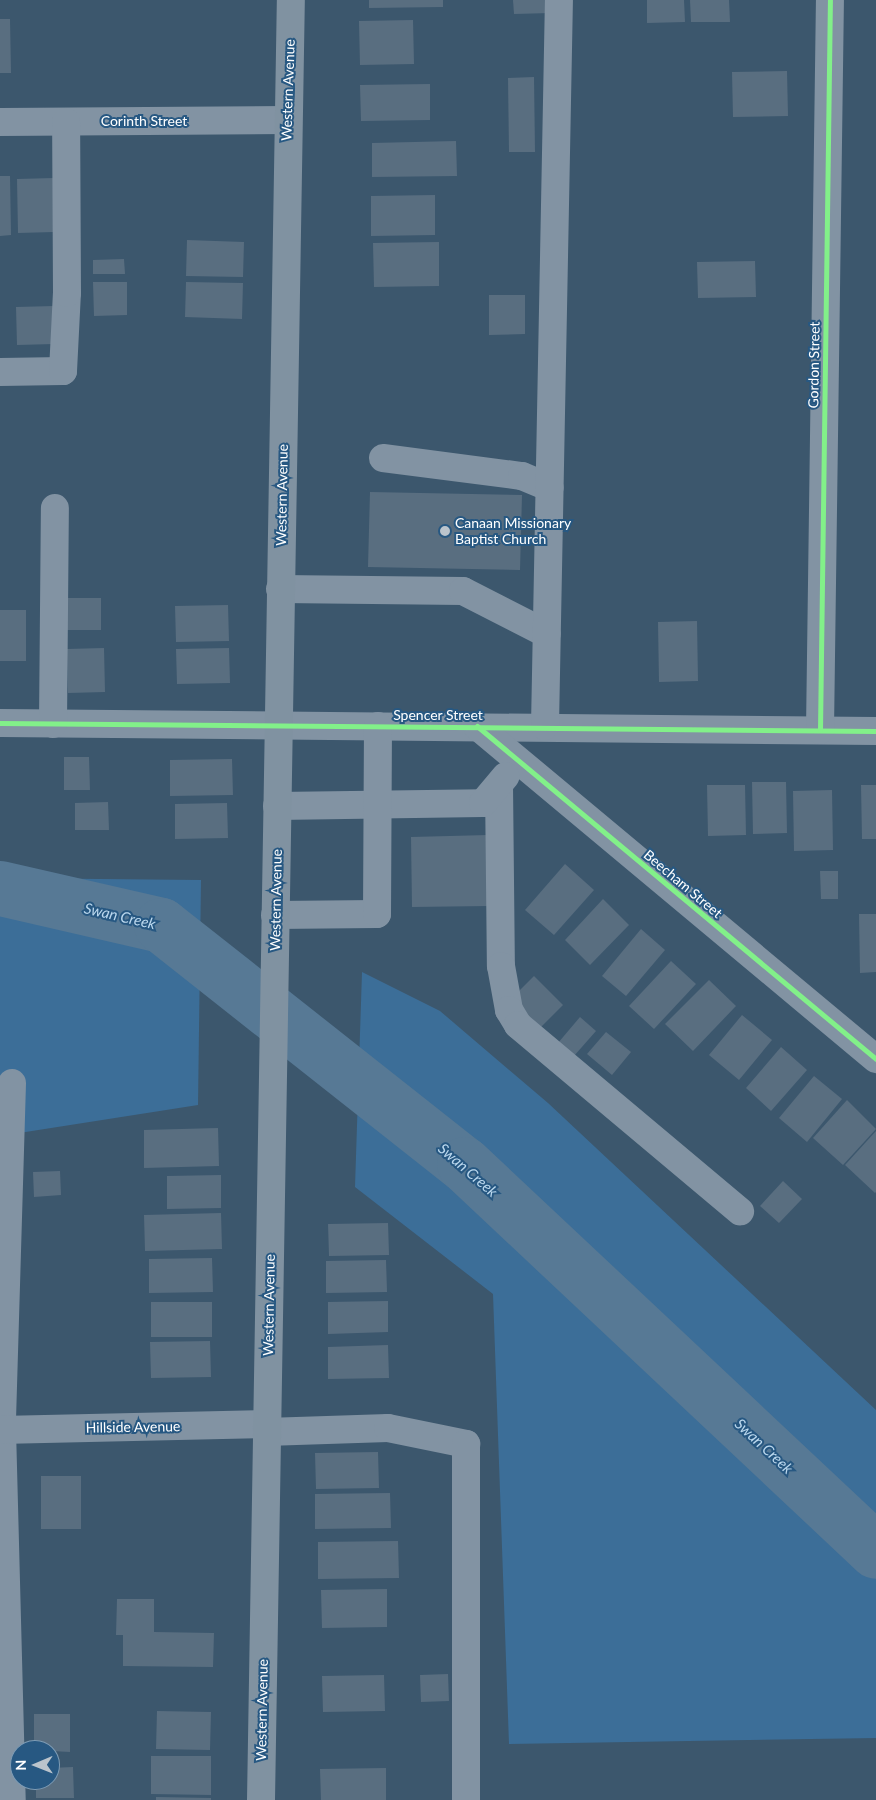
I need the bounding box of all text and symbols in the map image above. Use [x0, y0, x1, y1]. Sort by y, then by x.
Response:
street label: Western Avenue [278, 39, 298, 141]
street label: Corinth Street [101, 113, 187, 129]
street label: Gordon Street [805, 321, 823, 409]
street label: Western Avenue [273, 444, 291, 546]
place label: Canaan Missionary Baptist Church [455, 515, 571, 548]
marker: Canaan Missionary Baptist Church [439, 525, 451, 537]
street label: Spencer Street [393, 707, 483, 723]
street label: Beecham Street [640, 846, 726, 922]
street label: Western Avenue [267, 849, 285, 951]
water label: Swan Creek [83, 899, 157, 933]
water label: Swan Creek [435, 1139, 501, 1201]
street label: Western Avenue [260, 1254, 278, 1356]
water label: Swan Creek [731, 1415, 797, 1477]
street label: Hillside Avenue [85, 1418, 181, 1436]
street label: Western Avenue [253, 1659, 271, 1761]
north arrow [10, 1740, 60, 1790]
text: N [12, 1760, 29, 1771]

